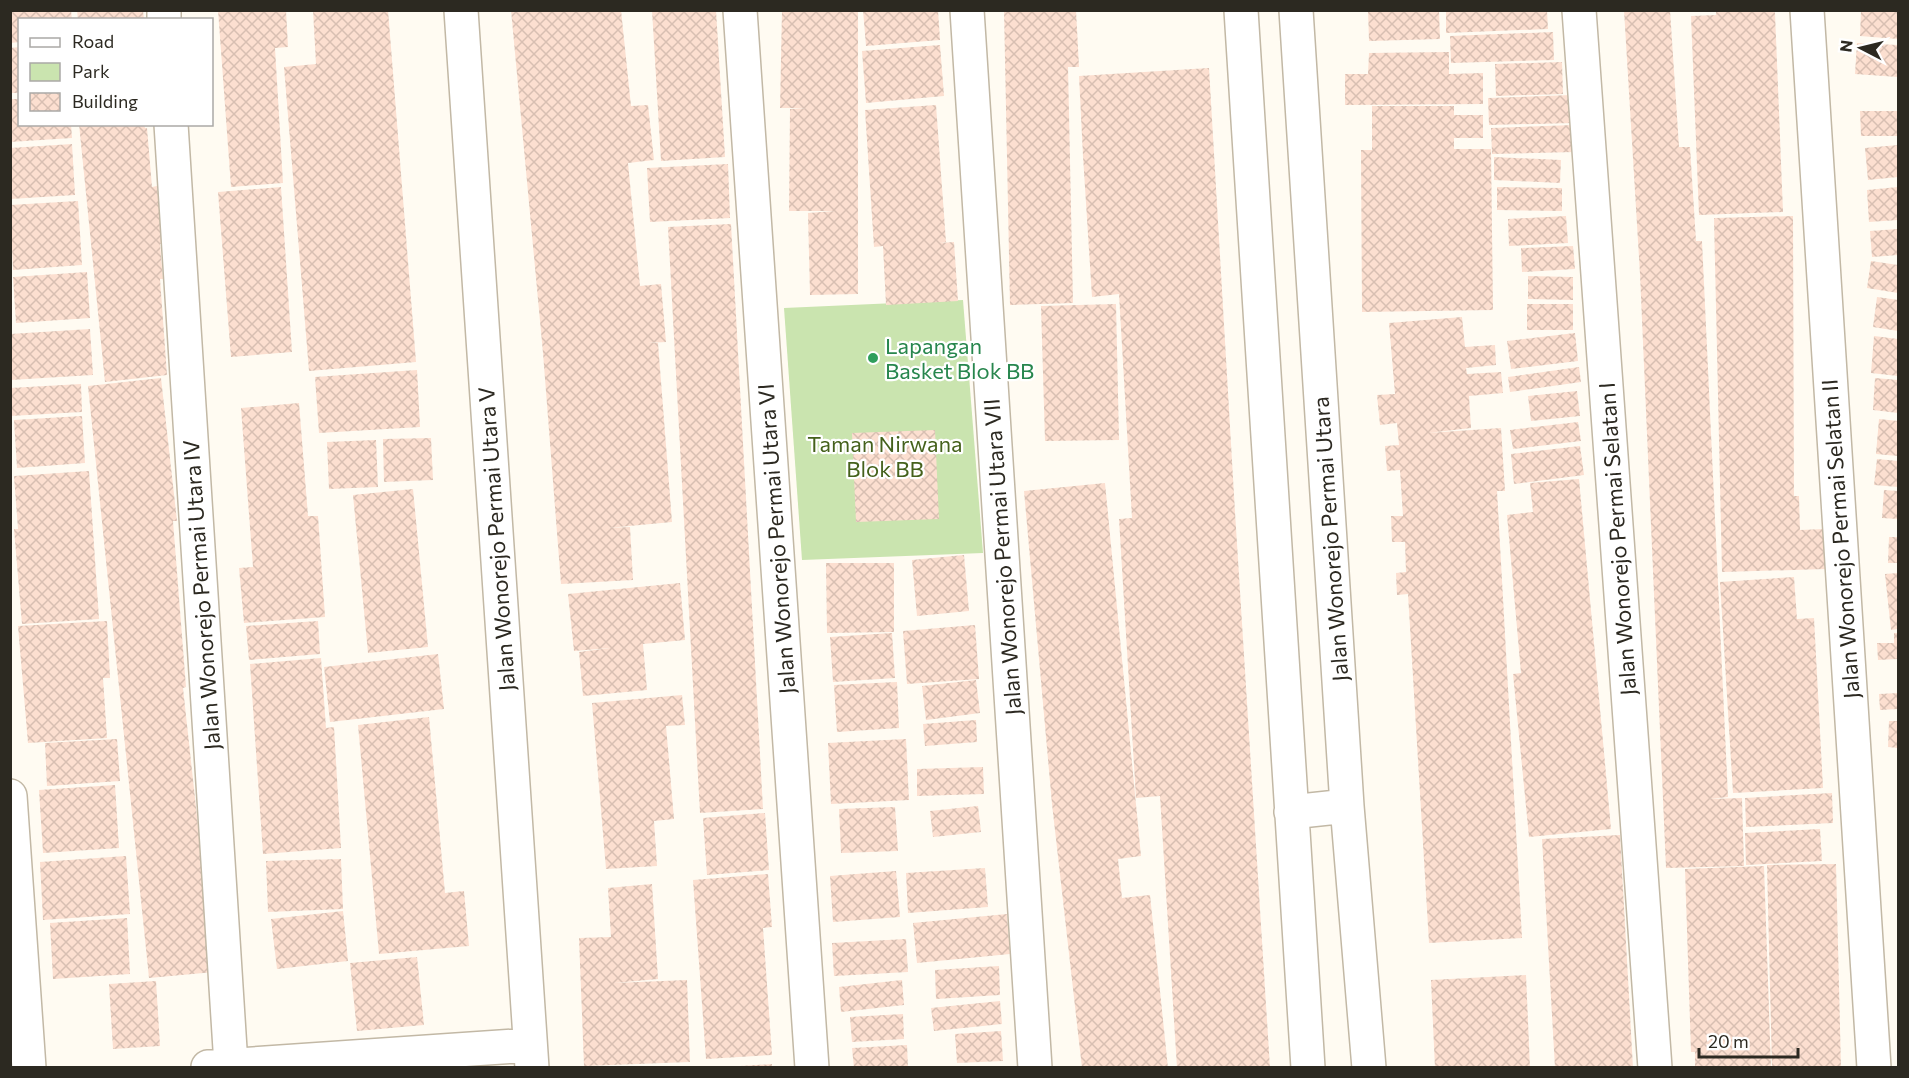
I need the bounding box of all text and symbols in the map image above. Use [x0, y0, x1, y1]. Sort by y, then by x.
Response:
legend [18, 18, 213, 126]
north arrow [1831, 18, 1891, 78]
text: Road [72, 30, 114, 52]
text: N [1835, 39, 1856, 53]
text: Park [72, 60, 110, 82]
text: Building [72, 90, 138, 112]
place label: Lapangan Basket Blok BB [885, 332, 1034, 384]
marker: Lapangan Basket Blok BB [866, 351, 880, 365]
street label: Jalan Wonorejo Permai Selatan II [1815, 378, 1865, 700]
street label: Jalan Wonorejo Permai Selatan I [1593, 381, 1641, 697]
street label: Jalan Wonorejo Permai Utara VI [752, 383, 800, 695]
street label: Jalan Wonorejo Permai Utara V [472, 386, 520, 692]
street label: Jalan Wonorejo Permai Utara [1307, 396, 1353, 682]
street label: Jalan Wonorejo Permai Utara VII [977, 398, 1027, 716]
park label: Taman Nirwana Blok BB [807, 430, 963, 482]
street label: Jalan Wonorejo Permai Utara IV [177, 439, 225, 751]
scale bar [1699, 1021, 1798, 1059]
text: 20 m [1708, 1030, 1749, 1052]

